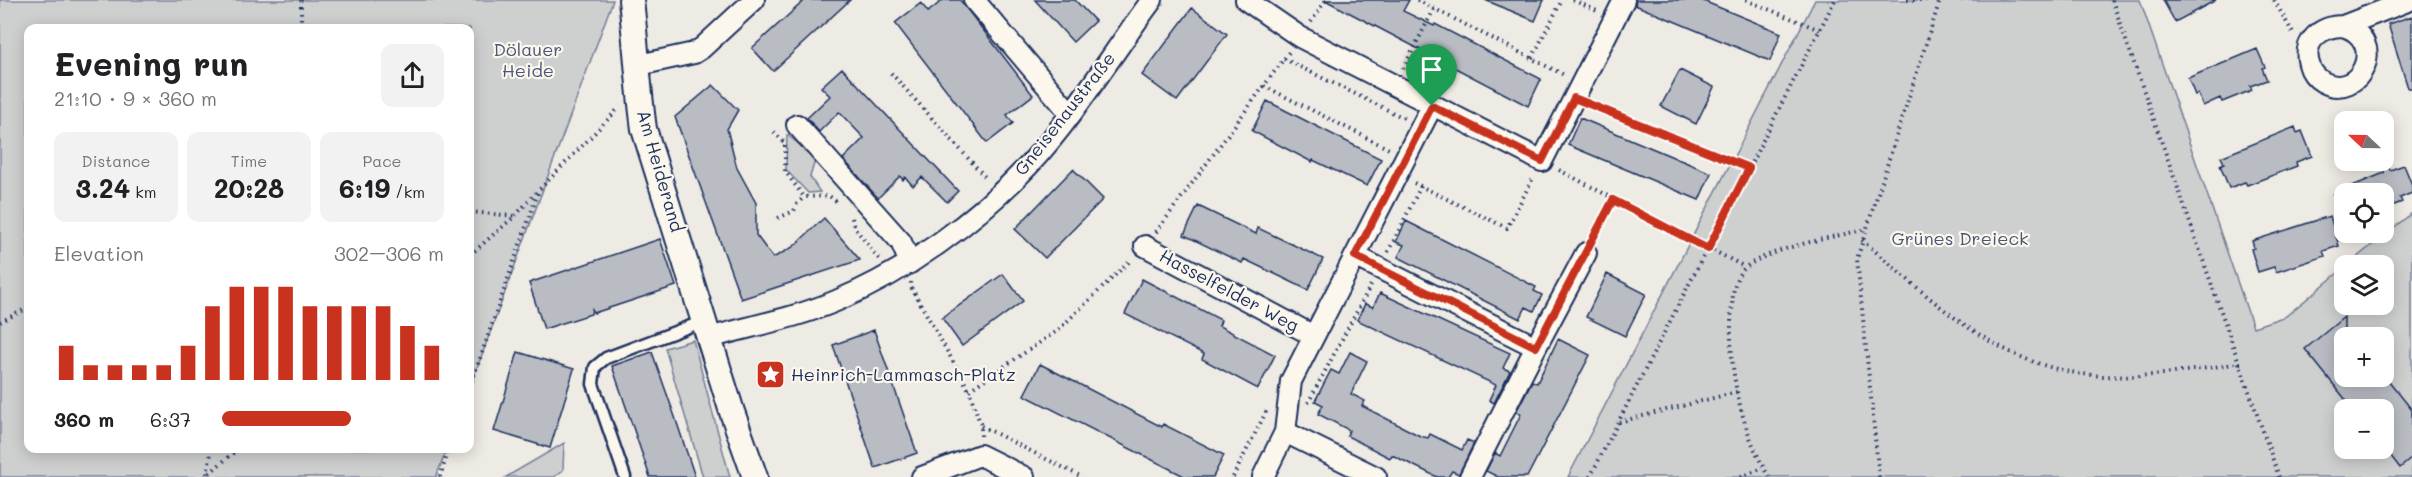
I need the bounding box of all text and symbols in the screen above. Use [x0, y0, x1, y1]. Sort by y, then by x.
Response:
park label: Dölauer Heide [494, 37, 562, 82]
text: Evening run [54, 41, 248, 84]
button: share [381, 44, 444, 107]
pin [1406, 44, 1457, 106]
street label: Gneisenaustraße [1008, 47, 1120, 180]
icon: arrive [1415, 53, 1448, 86]
text: 21:10 · 9 × 360 m [54, 85, 217, 111]
street label: Am Heiderand [632, 107, 690, 235]
north arrow [2334, 111, 2394, 171]
map controls [2334, 111, 2394, 459]
text: Distance [82, 150, 150, 171]
text: Time [231, 150, 267, 171]
text: Pace [362, 150, 402, 171]
text: 3.24 [75, 171, 130, 205]
text: 20:28 [214, 171, 284, 205]
text: 6:19 [339, 171, 390, 205]
text: km [130, 181, 157, 202]
text: /km [390, 181, 425, 202]
button: locate [2334, 183, 2394, 243]
park label: Grünes Dreieck [1891, 226, 2029, 250]
text: Elevation [54, 240, 144, 266]
text: 302–306 m [334, 240, 444, 266]
street label: Hasselfelder Weg [1156, 243, 1303, 337]
button: layers [2334, 255, 2394, 315]
button: + [2334, 327, 2394, 387]
place icon: Heinrich-Lammasch-Platz [754, 359, 786, 391]
place label: Heinrich-Lammasch-Platz [791, 362, 1016, 386]
button: − [2334, 399, 2394, 459]
text: 360 m [54, 406, 114, 432]
text: 6:37 [150, 406, 191, 432]

